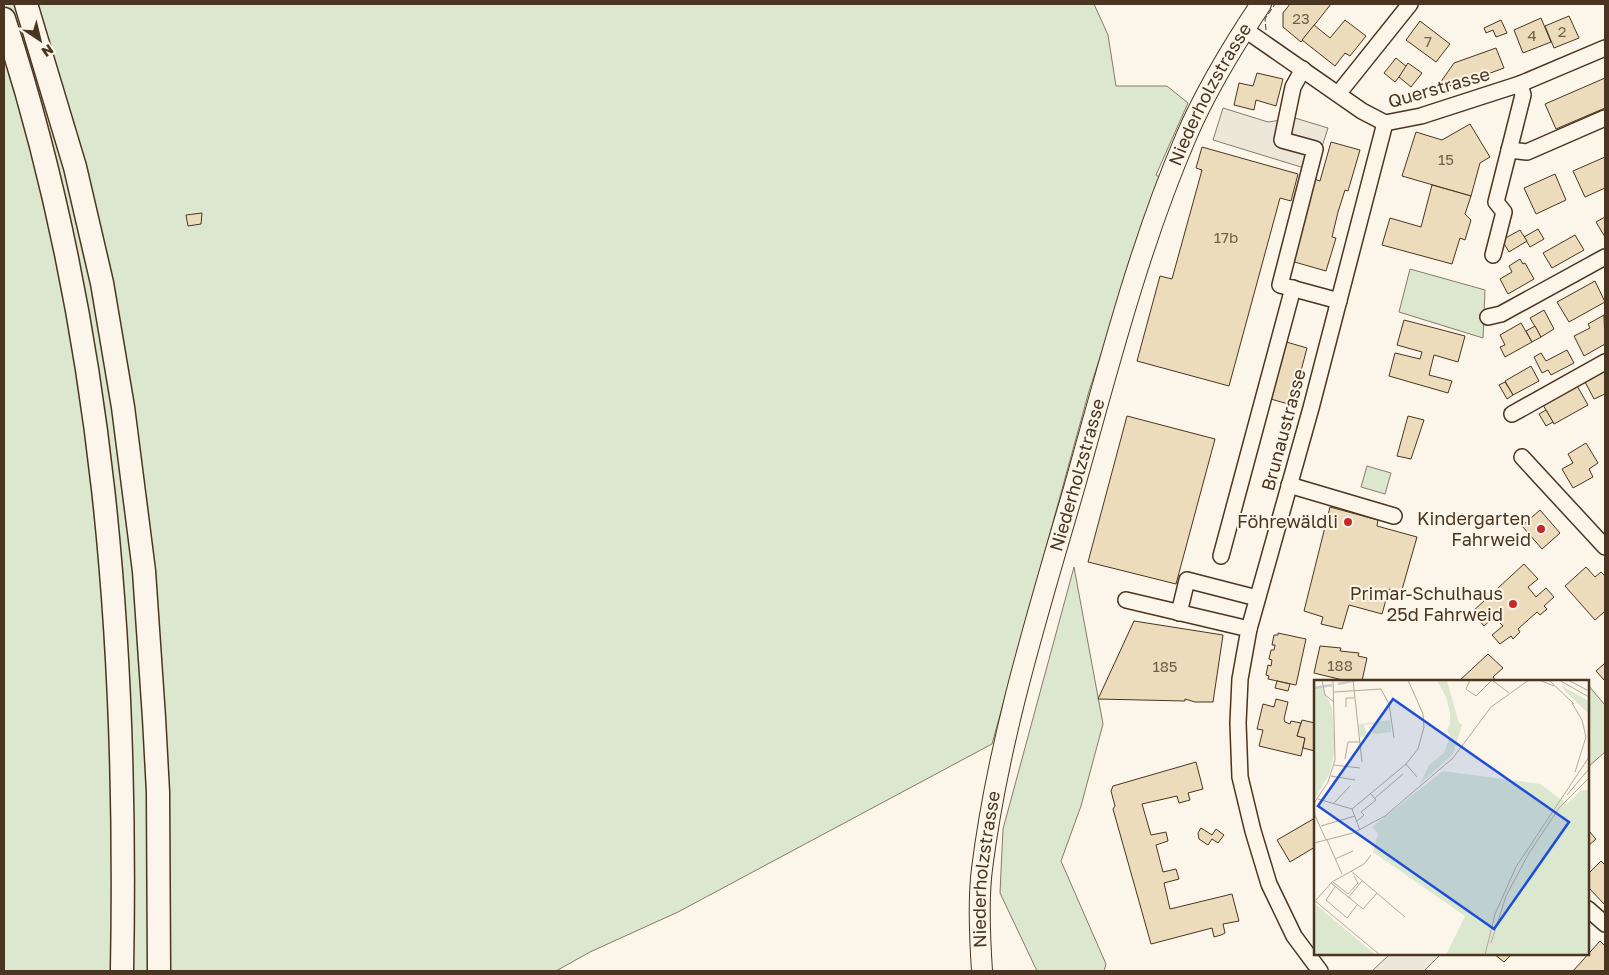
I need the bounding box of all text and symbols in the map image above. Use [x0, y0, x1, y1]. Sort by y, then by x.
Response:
house number: 23 [1292, 9, 1310, 27]
north arrow [15, 15, 65, 65]
street label: Niederholzstrasse [1163, 19, 1256, 169]
house number: 2 [1558, 22, 1566, 40]
house number: 4 [1527, 26, 1537, 44]
house number: 7 [1424, 32, 1432, 50]
text: N [39, 41, 57, 61]
street label: Querstrasse [1385, 62, 1492, 112]
house number: 15 [1438, 150, 1454, 168]
house number: 17b [1214, 228, 1238, 246]
street label: Brunaustrasse [1256, 366, 1310, 493]
street label: Niederholzstrasse [1044, 396, 1109, 554]
place label: Kindergarten Fahrweid [1417, 507, 1531, 550]
place label: Föhrewäldli [1237, 510, 1338, 532]
marker: Föhrewäldli [1342, 516, 1354, 528]
marker: Kindergarten Fahrweid [1535, 523, 1547, 535]
place label: Primar-Schulhaus 25d Fahrweid [1350, 582, 1503, 625]
marker: Primar-Schulhaus 25d Fahrweid [1507, 598, 1519, 610]
house number: 188 [1327, 656, 1353, 674]
house number: 185 [1152, 657, 1178, 675]
inset map [1314, 680, 1589, 955]
street label: Niederholzstrasse [968, 789, 1004, 949]

